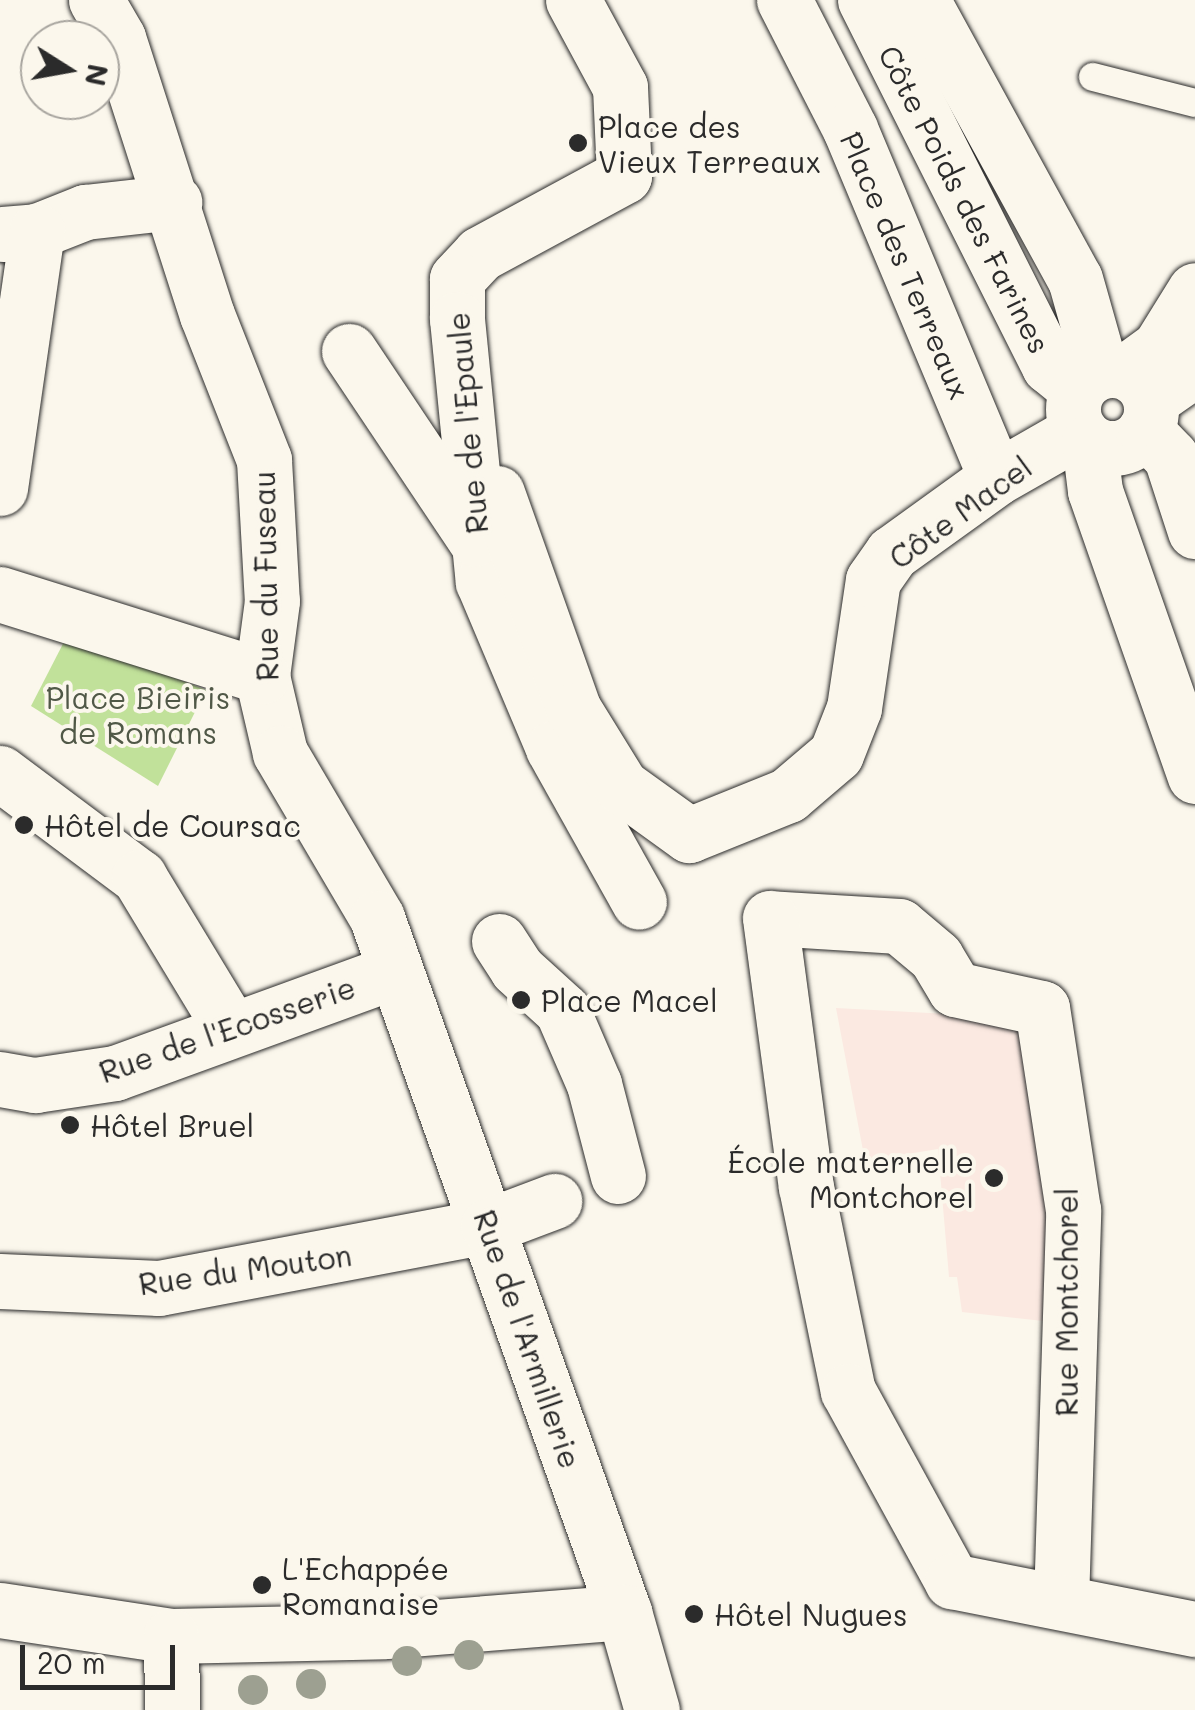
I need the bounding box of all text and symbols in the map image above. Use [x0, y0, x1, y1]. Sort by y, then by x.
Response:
north arrow [20, 20, 120, 120]
street label: Côte Poids des Farines [872, 39, 1058, 359]
text: N [78, 61, 117, 89]
place label: Place des Vieux Terreaux [598, 108, 821, 178]
street label: Place des Terreaux [833, 126, 979, 404]
marker: Place des Vieux Terreaux [567, 132, 589, 154]
street label: Rue de l'Epaule [439, 311, 495, 535]
street label: Côte Macel [882, 448, 1038, 576]
street label: Rue du Fuseau [245, 471, 285, 681]
park label: Place Bieiris de Romans [46, 679, 230, 750]
place label: Hôtel de Coursac [44, 807, 301, 843]
marker: Hôtel de Coursac [13, 814, 35, 836]
street label: Rue de l'Ecosserie [94, 968, 360, 1090]
place label: Place Macel [541, 982, 718, 1018]
marker: Place Macel [510, 989, 532, 1011]
place label: Hôtel Bruel [90, 1107, 254, 1143]
marker: Hôtel Bruel [59, 1114, 81, 1136]
place label: École maternelle Montchorel [727, 1143, 974, 1214]
marker: École maternelle Montchorel [983, 1167, 1005, 1189]
street label: Rue Montchorel [1048, 1188, 1084, 1416]
street label: Rue de l'Armillerie [467, 1205, 589, 1473]
street label: Rue du Mouton [136, 1236, 354, 1302]
place label: L'Echappée Romanaise [282, 1550, 449, 1620]
marker: L'Echappée Romanaise [251, 1574, 273, 1596]
place label: Hôtel Nugues [714, 1596, 908, 1632]
marker: Hôtel Nugues [683, 1603, 705, 1625]
scale bar [25, 1625, 180, 1687]
text: 20 m [37, 1642, 106, 1682]

